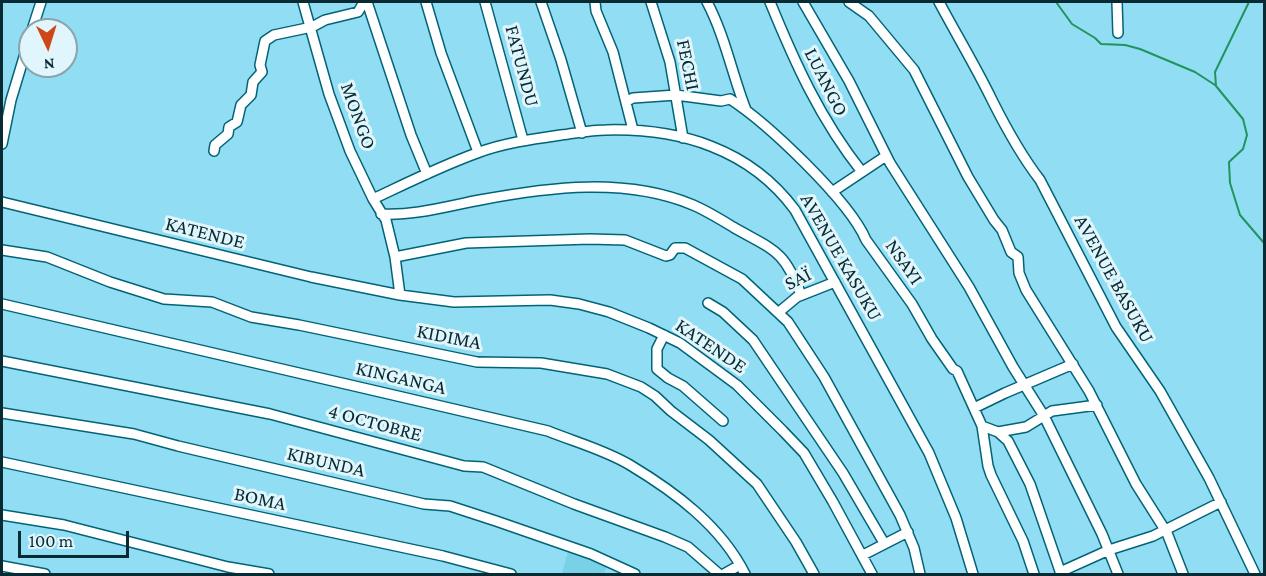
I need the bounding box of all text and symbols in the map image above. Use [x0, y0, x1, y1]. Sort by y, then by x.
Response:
north arrow [18, 18, 78, 78]
street label: FATUNDU [500, 23, 544, 109]
street label: FECHI [671, 37, 705, 93]
street label: LUANGO [799, 44, 853, 120]
text: N [43, 56, 55, 73]
street label: MONGO [335, 79, 381, 153]
street label: AVENUE KASUKU [795, 189, 887, 325]
street label: AVENUE BASUKU [1069, 211, 1159, 347]
street label: KATENDE [163, 212, 247, 254]
street label: NSAYI [880, 235, 928, 289]
street label: SAÏ [781, 262, 815, 296]
street label: KATENDE [671, 313, 751, 379]
street label: KIDIMA [415, 319, 483, 355]
street label: KINGANGA [354, 356, 448, 400]
street label: 4 OCTOBRE [325, 399, 425, 447]
street label: KIBUNDA [285, 441, 367, 483]
street label: BOMA [232, 482, 288, 516]
scale bar [21, 519, 132, 557]
text: 100 m [29, 531, 73, 551]

